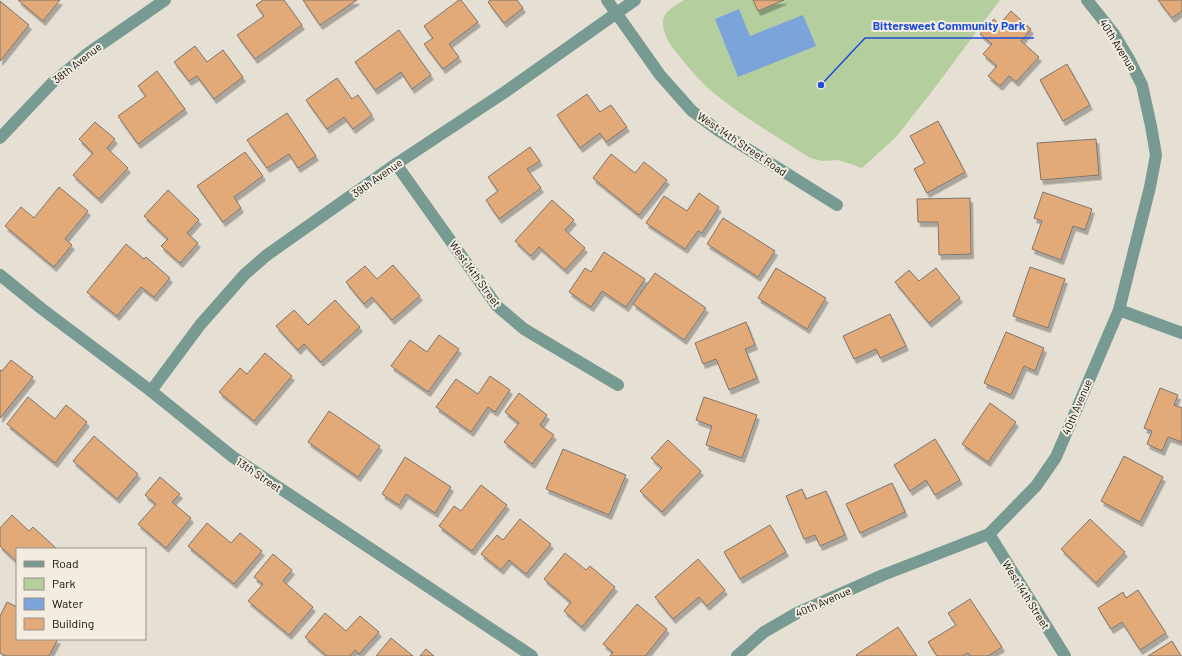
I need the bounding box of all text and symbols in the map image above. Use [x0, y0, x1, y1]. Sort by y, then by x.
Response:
callout: Bittersweet Community Park [865, 14, 1034, 38]
street label: 40th Avenue [1097, 16, 1140, 73]
text: Bittersweet Community Park [873, 18, 1026, 32]
street label: 38th Avenue [50, 39, 104, 86]
street label: West 14th Street Road [695, 109, 789, 178]
street label: 39th Avenue [349, 155, 405, 200]
street label: West 14th Street [447, 238, 504, 309]
street label: 40th Avenue [1059, 377, 1094, 437]
street label: 13th Street [234, 455, 284, 494]
legend [16, 548, 146, 640]
text: Road [52, 556, 79, 570]
street label: West 14th Street [1000, 558, 1053, 631]
text: Park [52, 576, 76, 590]
street label: 40th Avenue [793, 583, 853, 620]
text: Water [52, 596, 84, 610]
text: Building [52, 616, 94, 630]

